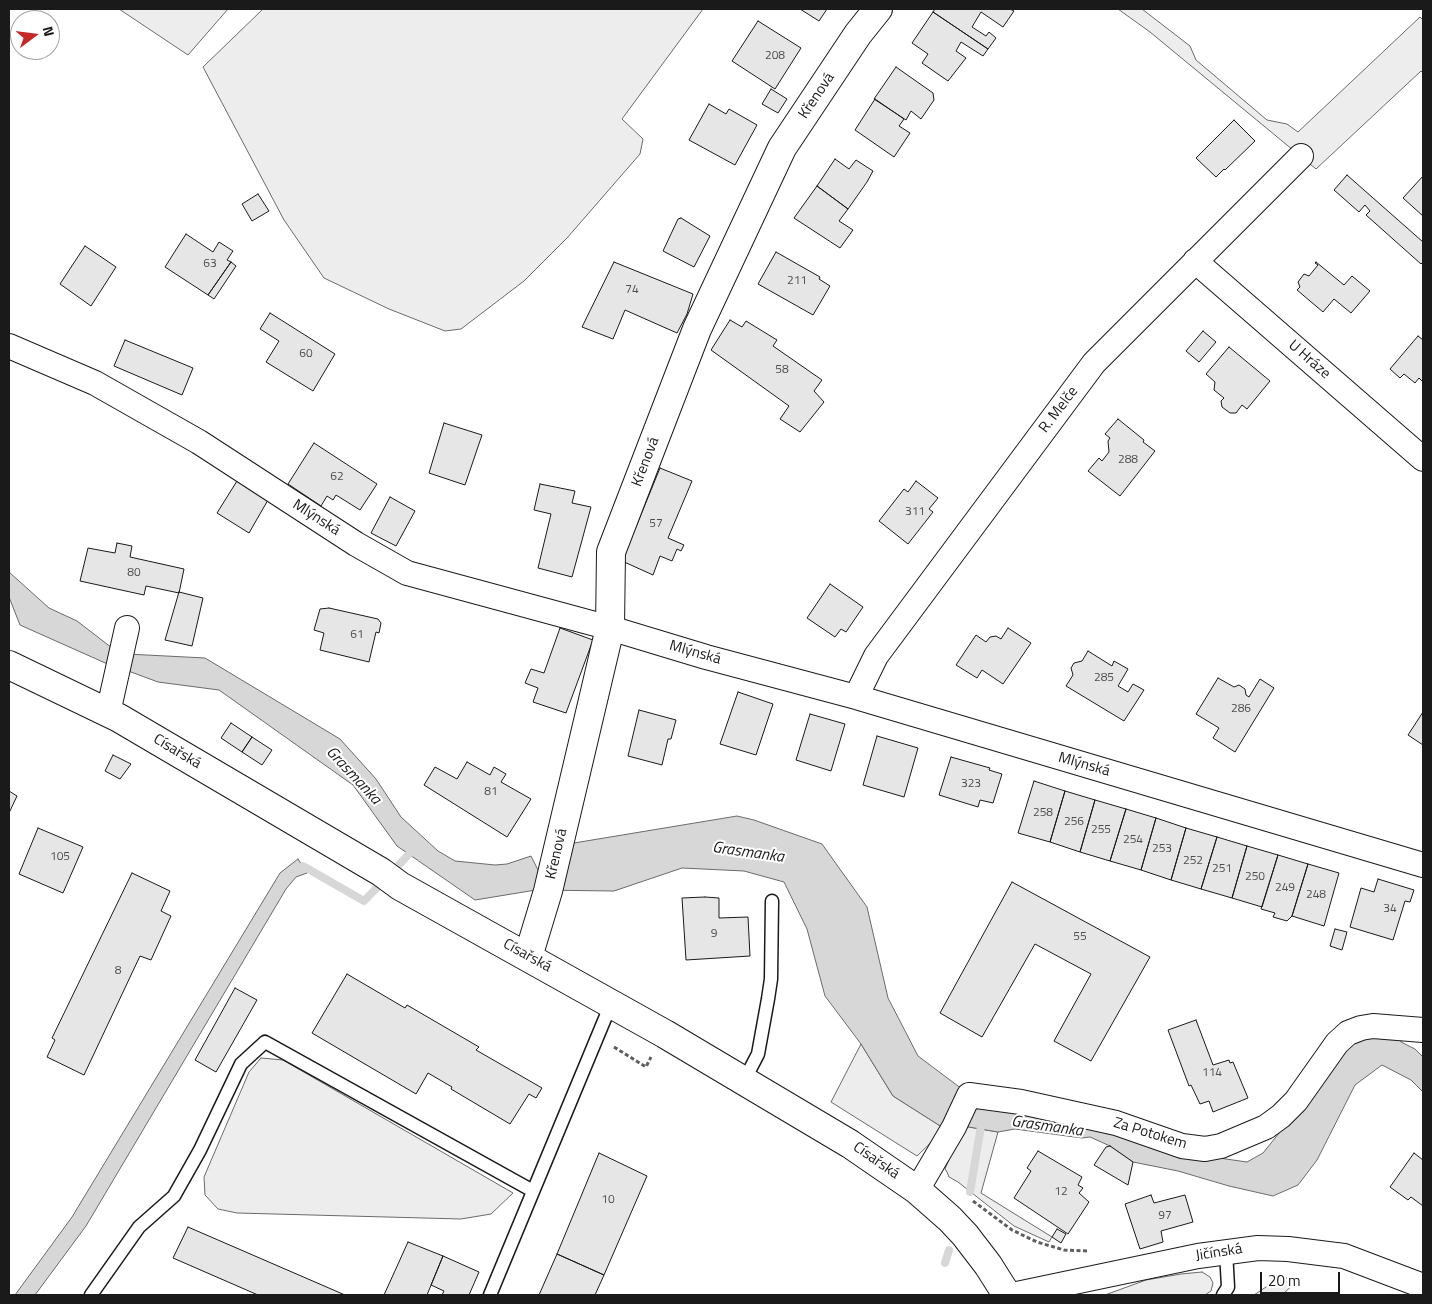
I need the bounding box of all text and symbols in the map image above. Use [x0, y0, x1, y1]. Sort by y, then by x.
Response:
north arrow [10, 10, 60, 60]
text: N [38, 24, 60, 39]
house number: 208 [765, 49, 785, 63]
street label: Křenová [795, 70, 839, 122]
house number: 63 [203, 257, 217, 271]
house number: 211 [787, 274, 807, 288]
house number: 74 [625, 283, 639, 297]
street label: U Hráze [1284, 337, 1334, 383]
house number: 60 [299, 347, 313, 361]
house number: 58 [775, 363, 789, 377]
street label: R. Melče [1036, 383, 1082, 437]
street label: Křenová [628, 435, 664, 489]
house number: 288 [1118, 453, 1138, 467]
house number: 62 [330, 470, 344, 484]
street label: Mlýnská [289, 496, 343, 540]
house number: 311 [905, 505, 925, 519]
house number: 57 [649, 517, 663, 531]
house number: 80 [127, 566, 141, 580]
house number: 61 [350, 628, 364, 642]
street label: Mlýnská [667, 637, 723, 669]
house number: 285 [1094, 671, 1114, 685]
house number: 286 [1231, 702, 1251, 716]
street label: Císařská [150, 731, 204, 773]
water label: Grasmanka [321, 743, 385, 809]
street label: Mlýnská [1056, 749, 1112, 781]
house number: 323 [961, 777, 981, 791]
house number: 81 [484, 785, 498, 799]
house number: 258 [1033, 806, 1053, 820]
house number: 256 [1064, 815, 1084, 829]
house number: 255 [1091, 823, 1111, 837]
street label: Křenová [542, 827, 572, 881]
house number: 254 [1123, 833, 1143, 847]
water label: Grasmanka [711, 838, 785, 868]
house number: 253 [1152, 842, 1172, 856]
house number: 105 [50, 850, 70, 864]
house number: 252 [1183, 854, 1203, 868]
house number: 251 [1212, 862, 1232, 876]
house number: 250 [1245, 870, 1265, 884]
house number: 249 [1275, 881, 1295, 895]
house number: 248 [1306, 888, 1326, 902]
house number: 34 [1383, 902, 1397, 916]
house number: 9 [711, 927, 717, 941]
house number: 55 [1073, 930, 1087, 944]
street label: Císařská [500, 935, 554, 977]
house number: 8 [115, 964, 121, 978]
house number: 114 [1202, 1066, 1222, 1080]
water label: Grasmanka [1010, 1112, 1084, 1142]
street label: Za Potokem [1111, 1114, 1189, 1154]
street label: Císařská [849, 1138, 903, 1184]
house number: 12 [1054, 1185, 1068, 1199]
house number: 10 [601, 1193, 615, 1207]
house number: 97 [1158, 1209, 1172, 1223]
street label: Jičínská [1194, 1240, 1244, 1266]
scale bar [1262, 1262, 1342, 1294]
text: 20 m [1268, 1269, 1301, 1292]

